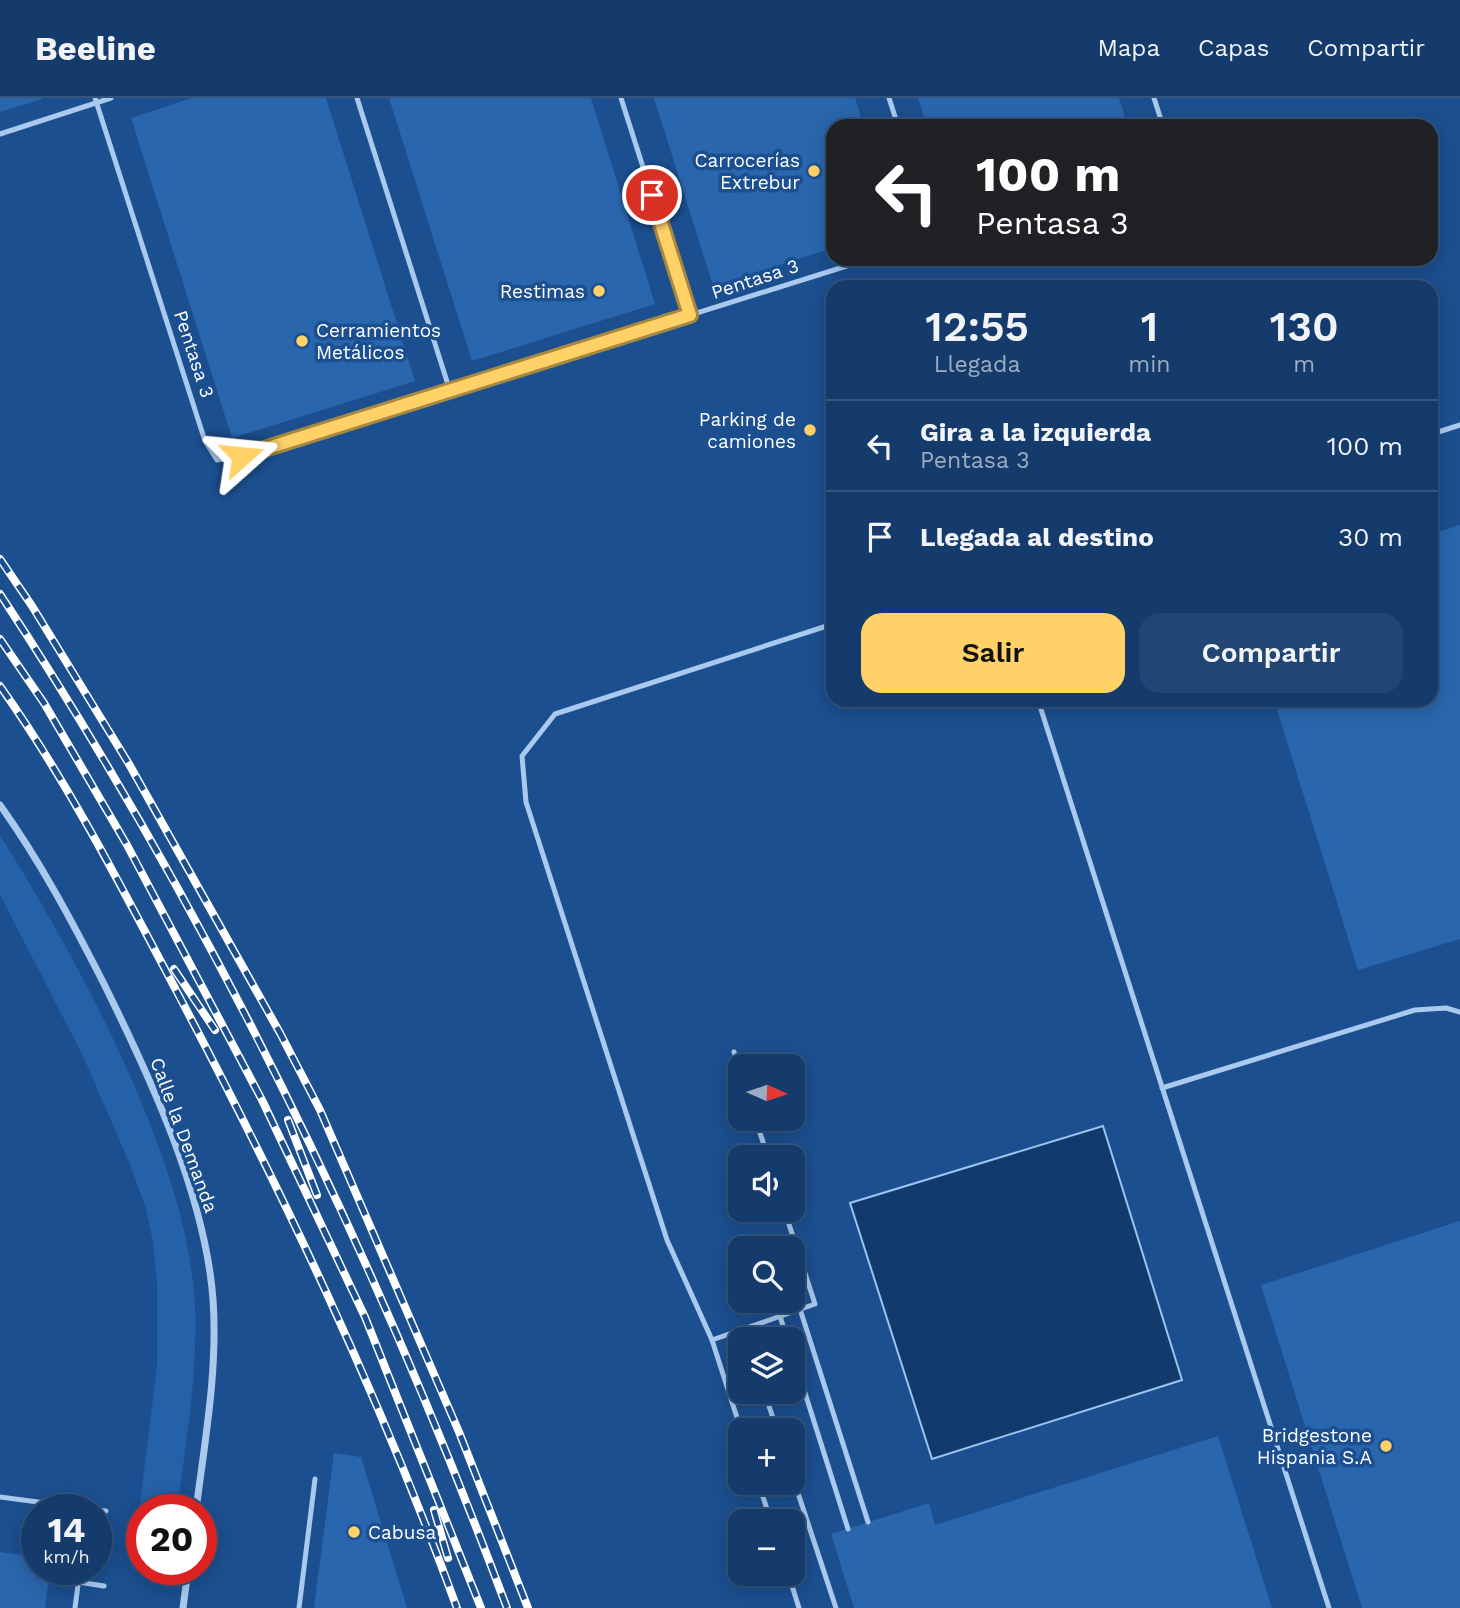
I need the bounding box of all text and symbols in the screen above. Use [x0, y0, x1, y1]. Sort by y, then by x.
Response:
text: Beeline [35, 29, 156, 68]
text: Mapa [1097, 34, 1160, 62]
text: Capas [1198, 34, 1269, 62]
text: Compartir [1307, 34, 1425, 62]
text: 100 m [976, 145, 1120, 203]
icon: left [861, 147, 952, 238]
place label: Carrocerías Extrebur [694, 149, 800, 194]
marker: Carrocerías Extrebur [806, 163, 822, 179]
pin [622, 165, 682, 225]
icon: arrive [633, 176, 671, 214]
text: Pentasa 3 [976, 204, 1129, 242]
street label: Pentasa 3 [708, 254, 802, 304]
place label: Restimas [500, 280, 585, 303]
marker: Restimas [591, 283, 607, 299]
text: 12:55 [925, 302, 1029, 351]
text: 1 [1141, 302, 1158, 351]
text: 130 [1270, 302, 1339, 351]
street label: Pentasa 3 [169, 307, 219, 401]
place label: Cerramientos Metálicos [316, 319, 441, 364]
marker: Cerramientos Metálicos [294, 333, 310, 349]
text: Llegada [934, 351, 1021, 378]
text: min [1128, 351, 1171, 378]
text: m [1293, 351, 1315, 378]
place label: Parking de camiones [699, 408, 796, 453]
text: Gira a la izquierda [920, 417, 1151, 447]
position arrow [205, 419, 279, 493]
marker: Parking de camiones [802, 422, 818, 438]
icon: left [861, 427, 899, 465]
text: 100 m [1327, 431, 1403, 461]
text: Pentasa 3 [920, 447, 1030, 474]
icon: arrive [861, 518, 899, 556]
text: Llegada al destino [920, 522, 1154, 552]
text: 30 m [1338, 522, 1403, 552]
button: Salir [861, 613, 1125, 693]
button: Compartir [1139, 613, 1403, 693]
street label: Calle la Demanda [145, 1054, 223, 1216]
north arrow [728, 1054, 805, 1130]
map controls [728, 1054, 805, 1586]
button: sound [728, 1145, 805, 1222]
button: search [728, 1236, 805, 1313]
button: layers [728, 1327, 805, 1404]
button: + [728, 1418, 805, 1495]
place label: Bridgestone Hispania S.A [1257, 1424, 1372, 1469]
marker: Bridgestone Hispania S.A [1378, 1438, 1394, 1454]
speed limit sign: 20 [126, 1494, 217, 1585]
text: 14 [48, 1509, 85, 1551]
button: − [728, 1509, 805, 1586]
place label: Cabusa [368, 1521, 436, 1544]
marker: Cabusa [346, 1524, 362, 1540]
text: km/h [43, 1546, 90, 1567]

